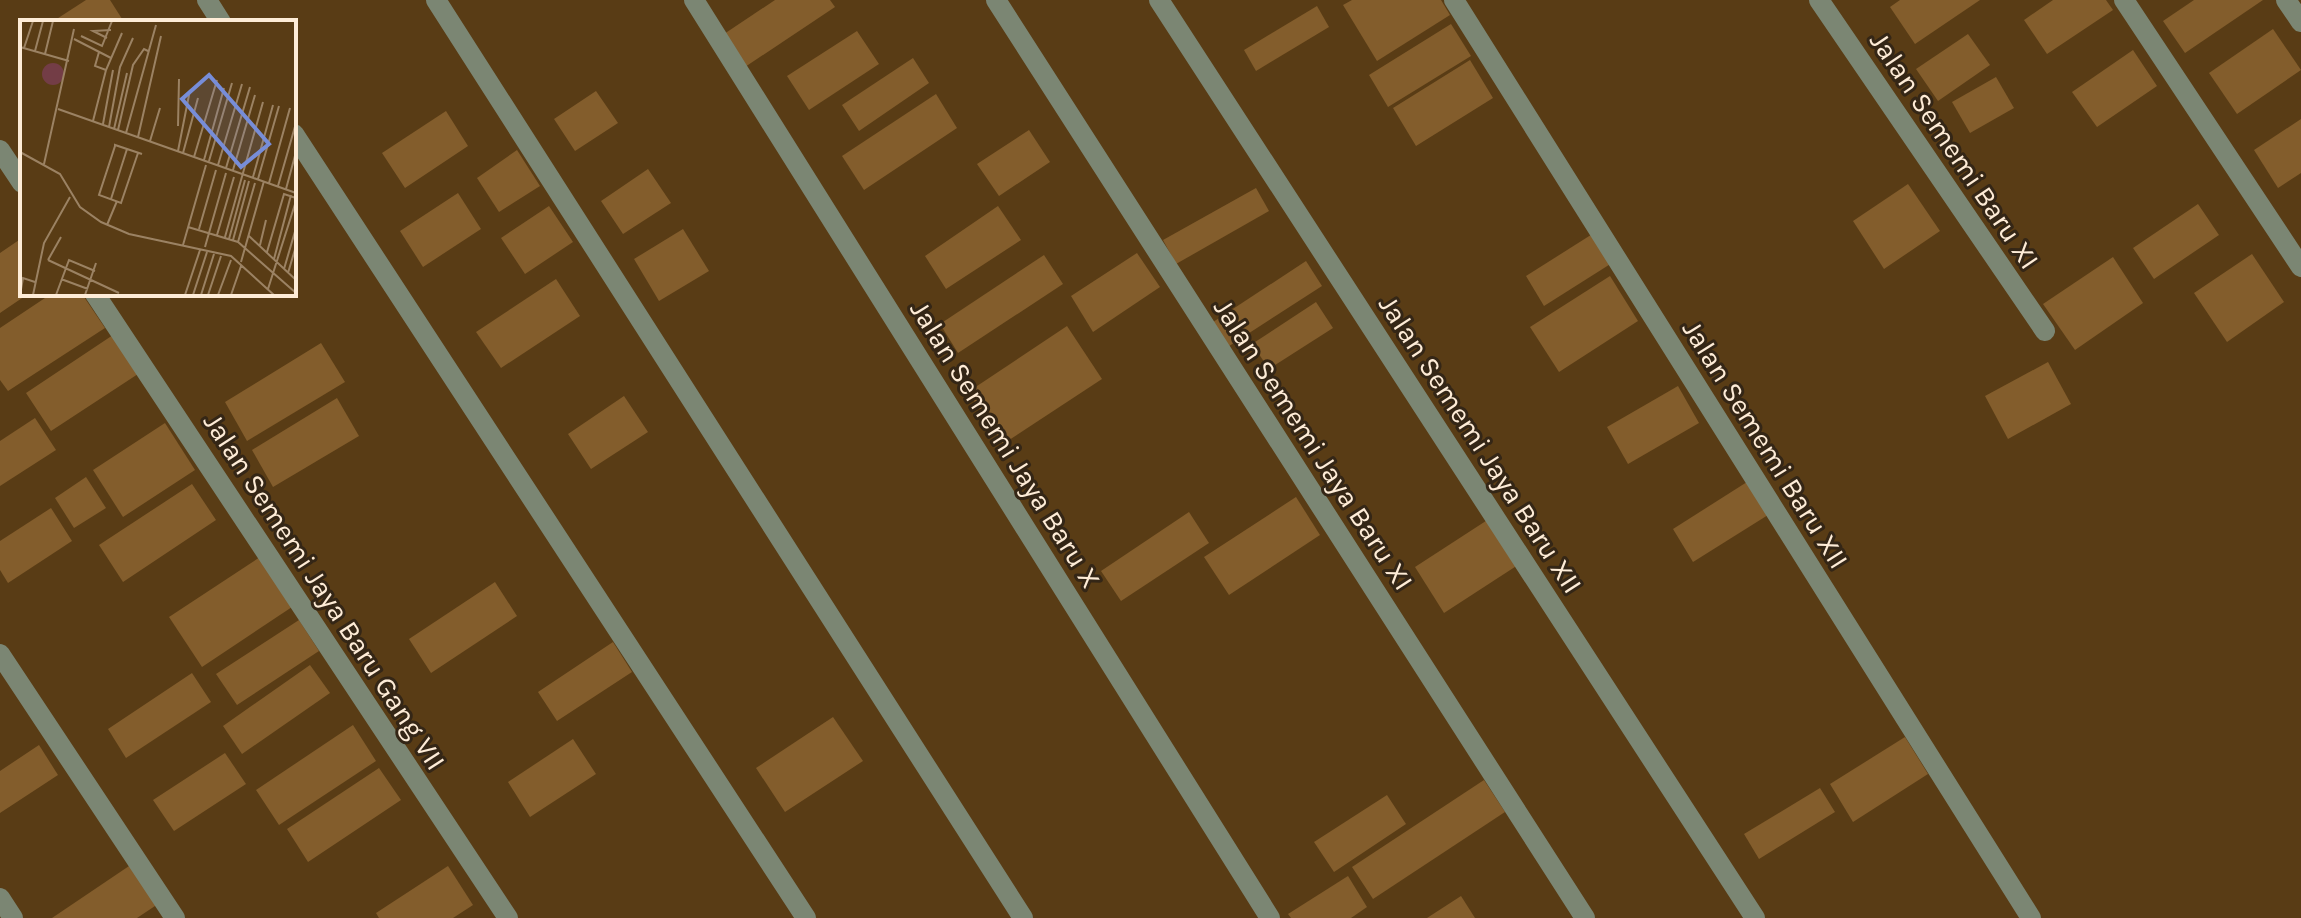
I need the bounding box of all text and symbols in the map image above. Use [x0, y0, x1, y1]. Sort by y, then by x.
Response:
inset map [20, 20, 296, 296]
street label: Jalan Sememi Baru XI [1863, 25, 2046, 275]
street label: Jalan Sememi Jaya Baru XII [1372, 289, 1589, 599]
street label: Jalan Sememi Jaya Baru XI [1207, 292, 1420, 596]
street label: Jalan Sememi Jaya Baru X [903, 294, 1108, 594]
street label: Jalan Sememi Baru XII [1676, 314, 1856, 575]
street label: Jalan Sememi Jaya Baru Gang VII [197, 407, 453, 776]

